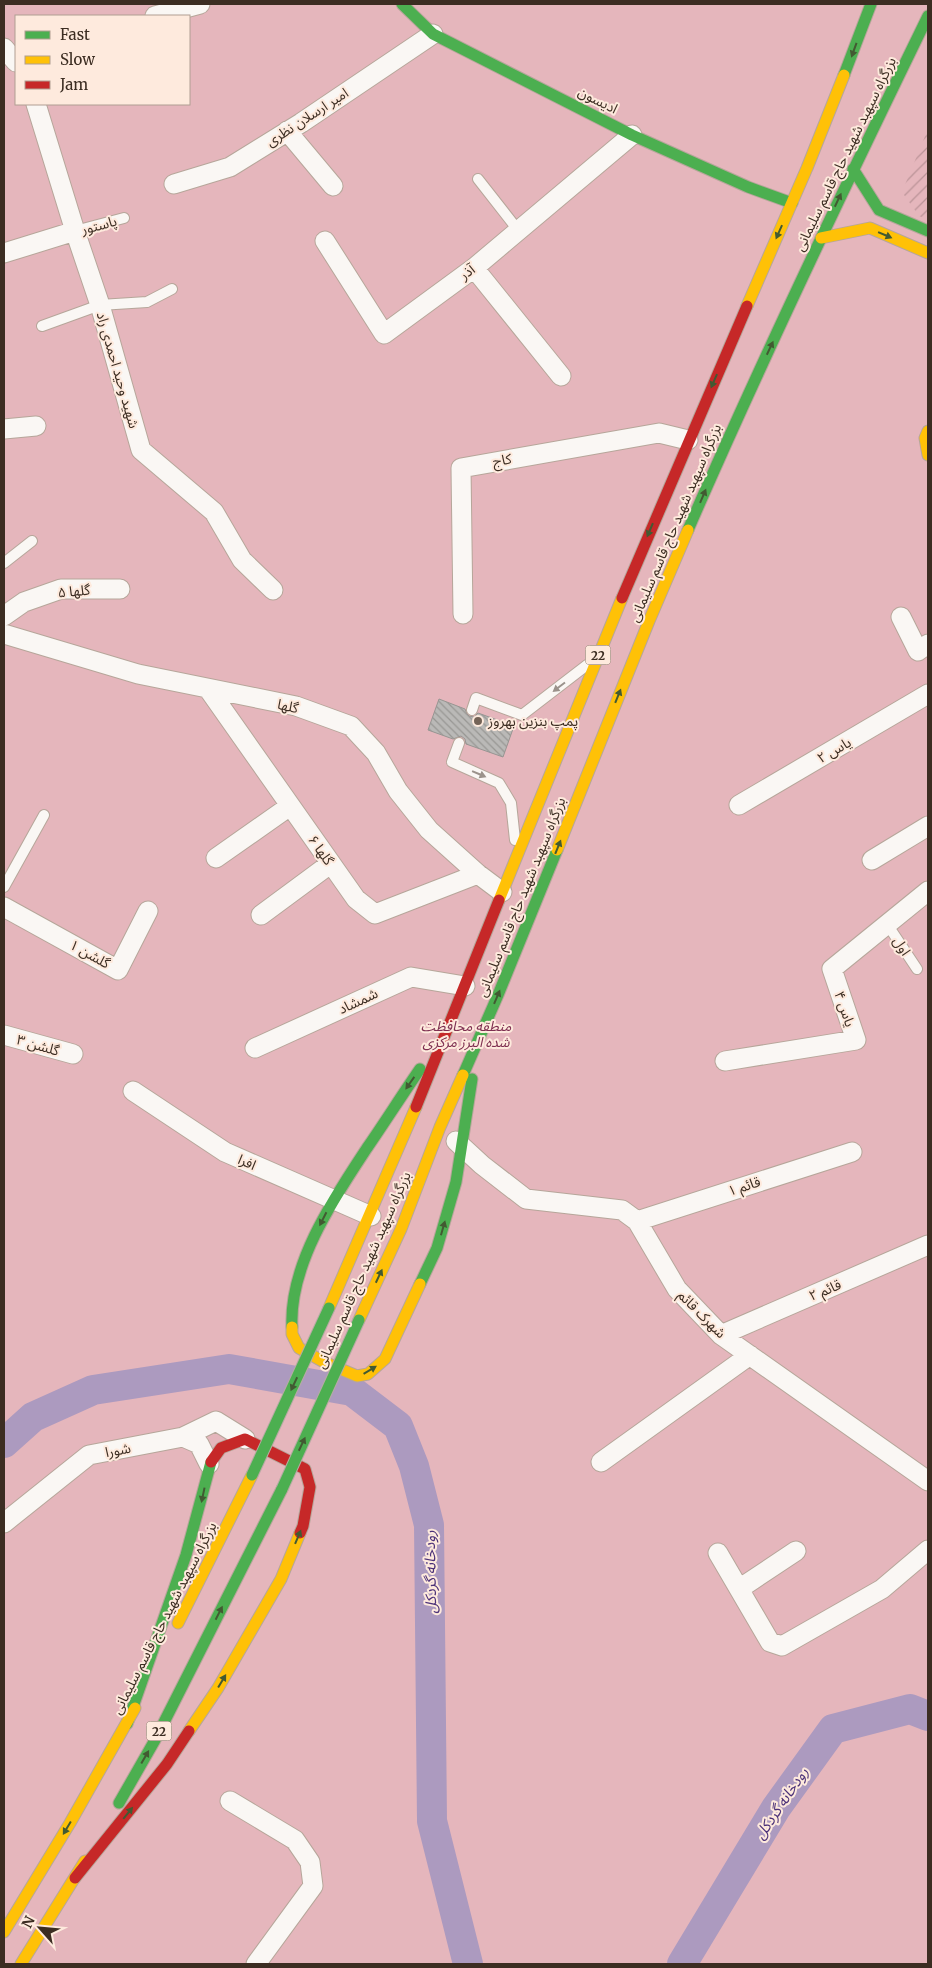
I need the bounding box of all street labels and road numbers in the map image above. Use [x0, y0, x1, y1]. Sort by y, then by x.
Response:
street label: بزرگراه سپهبد شهید حاج قاسم سلیمانی [790, 54, 902, 255]
street label: ادیسون [575, 82, 621, 118]
street label: امیر ارسلان نظری [262, 84, 352, 150]
street label: پاستور [78, 212, 119, 240]
street label: آذر [455, 260, 479, 284]
street label: شهید وحید احمدی راد [93, 310, 143, 430]
street label: بزرگراه سپهبد شهید حاج قاسم سلیمانی [625, 421, 727, 626]
street label: کاج [491, 449, 513, 472]
street label: گلها ۵ [57, 581, 91, 601]
road number: 22 [586, 646, 610, 664]
street label: گلها [276, 695, 301, 717]
street label: یاس ۲ [814, 733, 854, 767]
street label: بزرگراه سپهبد شهید حاج قاسم سلیمانی [473, 794, 571, 1000]
street label: گلها ۶ [304, 832, 338, 869]
street label: اول [889, 933, 915, 959]
street label: گلشن ۱ [67, 936, 114, 973]
street label: شمشاد [335, 984, 381, 1018]
street label: یاس ۴ [831, 989, 859, 1029]
street label: گلشن ۳ [15, 1030, 62, 1060]
street label: افرا [235, 1150, 259, 1174]
street label: بزرگراه سپهبد شهید حاج قاسم سلیمانی [311, 1168, 417, 1372]
street label: قائم ۱ [725, 1172, 763, 1202]
street label: قائم ۲ [806, 1275, 845, 1307]
street label: شهرک قائم [673, 1286, 730, 1343]
street label: شورا [104, 1439, 132, 1461]
street label: بزرگراه سپهبد شهید حاج قاسم سلیمانی [107, 1518, 222, 1718]
road number: 22 [146, 1722, 172, 1740]

